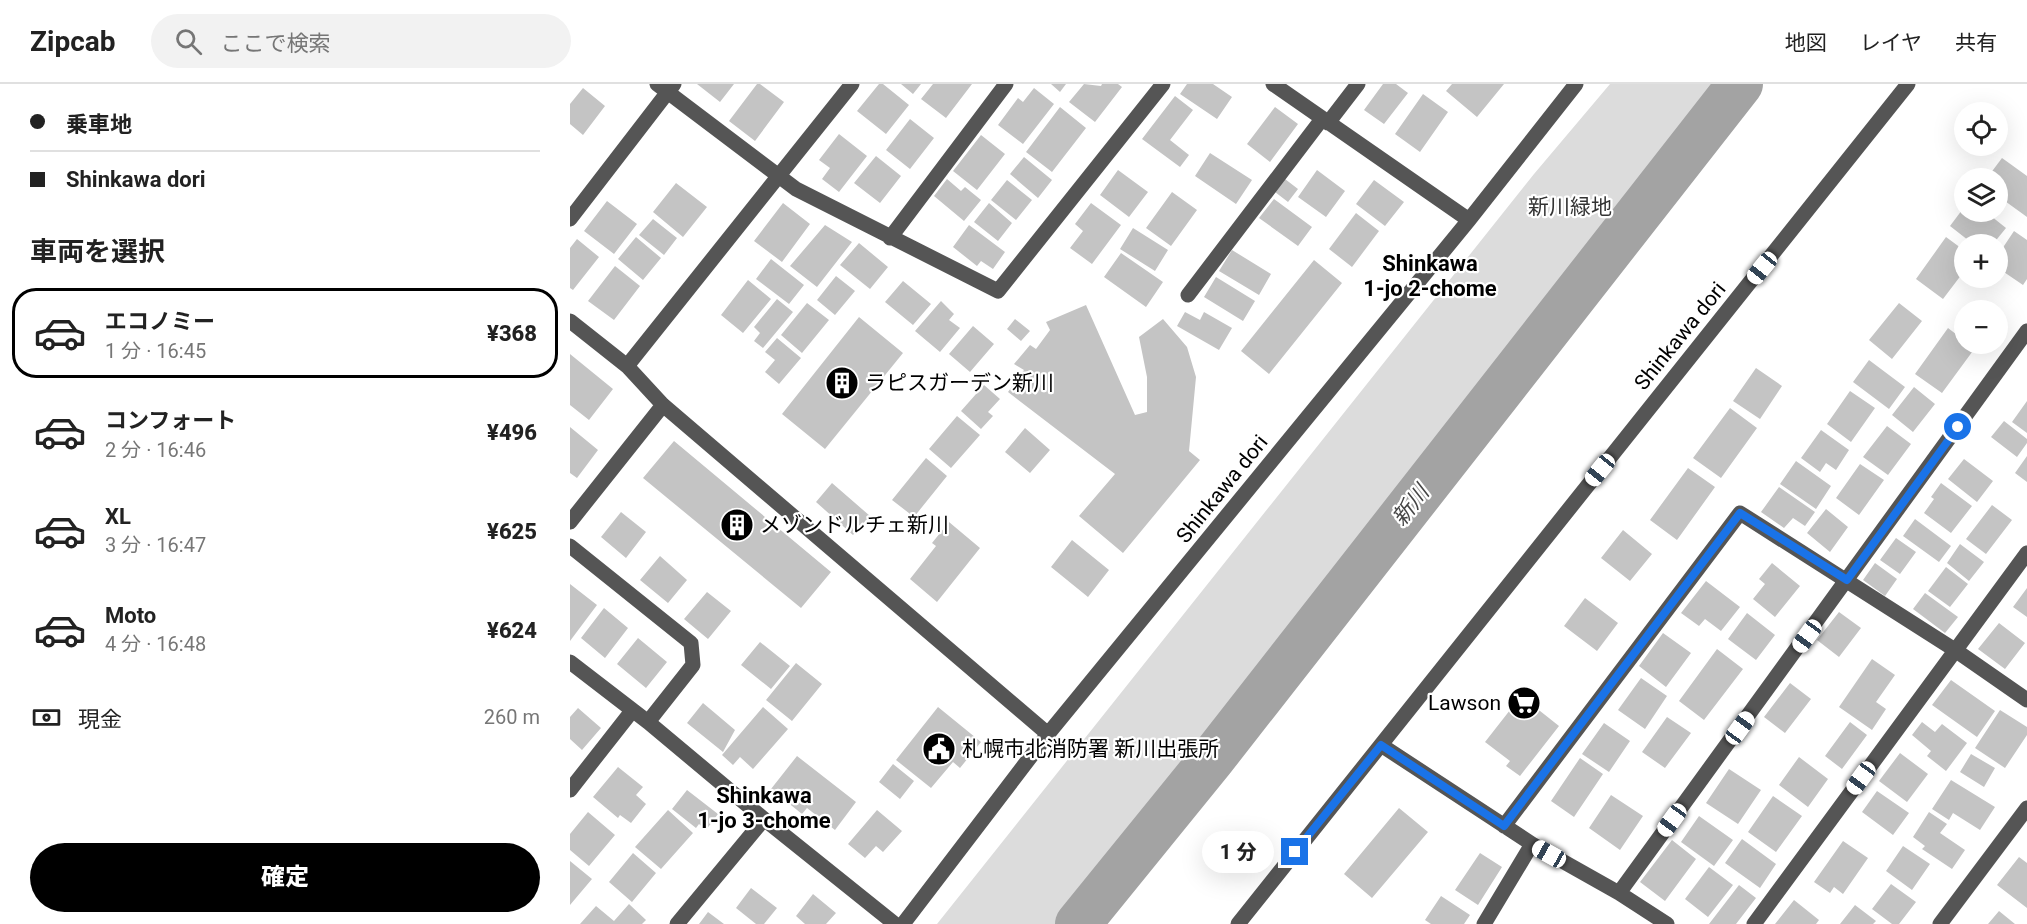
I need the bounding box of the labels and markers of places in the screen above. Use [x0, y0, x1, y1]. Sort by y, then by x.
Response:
building icon: ラピスガーデン新川 [824, 365, 860, 401]
place label: ラピスガーデン新川 [865, 371, 1054, 395]
building icon: メゾンドルチェ新川 [719, 507, 755, 543]
place label: メゾンドルチェ新川 [760, 513, 949, 537]
supermarket icon: Lawson [1506, 685, 1542, 721]
place label: Lawson [1428, 691, 1501, 715]
public building icon: 札幌市北消防署 新川出張所 [921, 731, 957, 767]
place label: 札幌市北消防署 新川出張所 [962, 737, 1219, 761]

